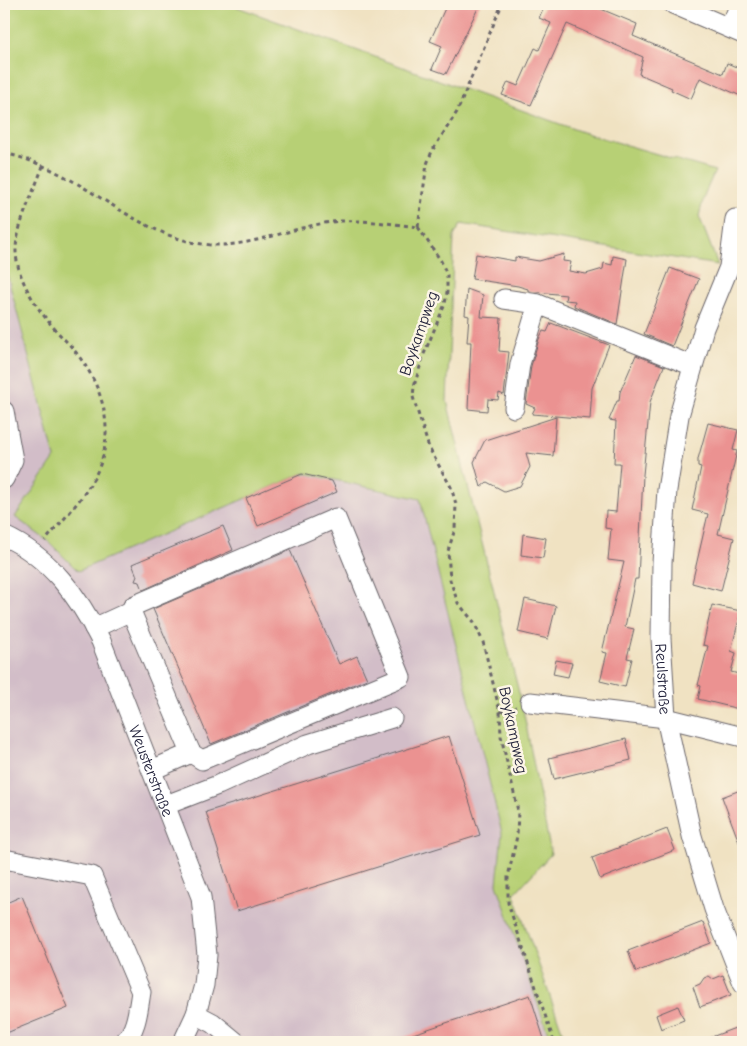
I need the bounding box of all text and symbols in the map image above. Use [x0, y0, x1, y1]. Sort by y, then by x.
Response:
street label: Boykampweg [396, 289, 442, 378]
street label: Reulstraße [651, 643, 674, 715]
street label: Boykampweg [495, 685, 531, 775]
street label: Weusterstraße [125, 723, 177, 819]

